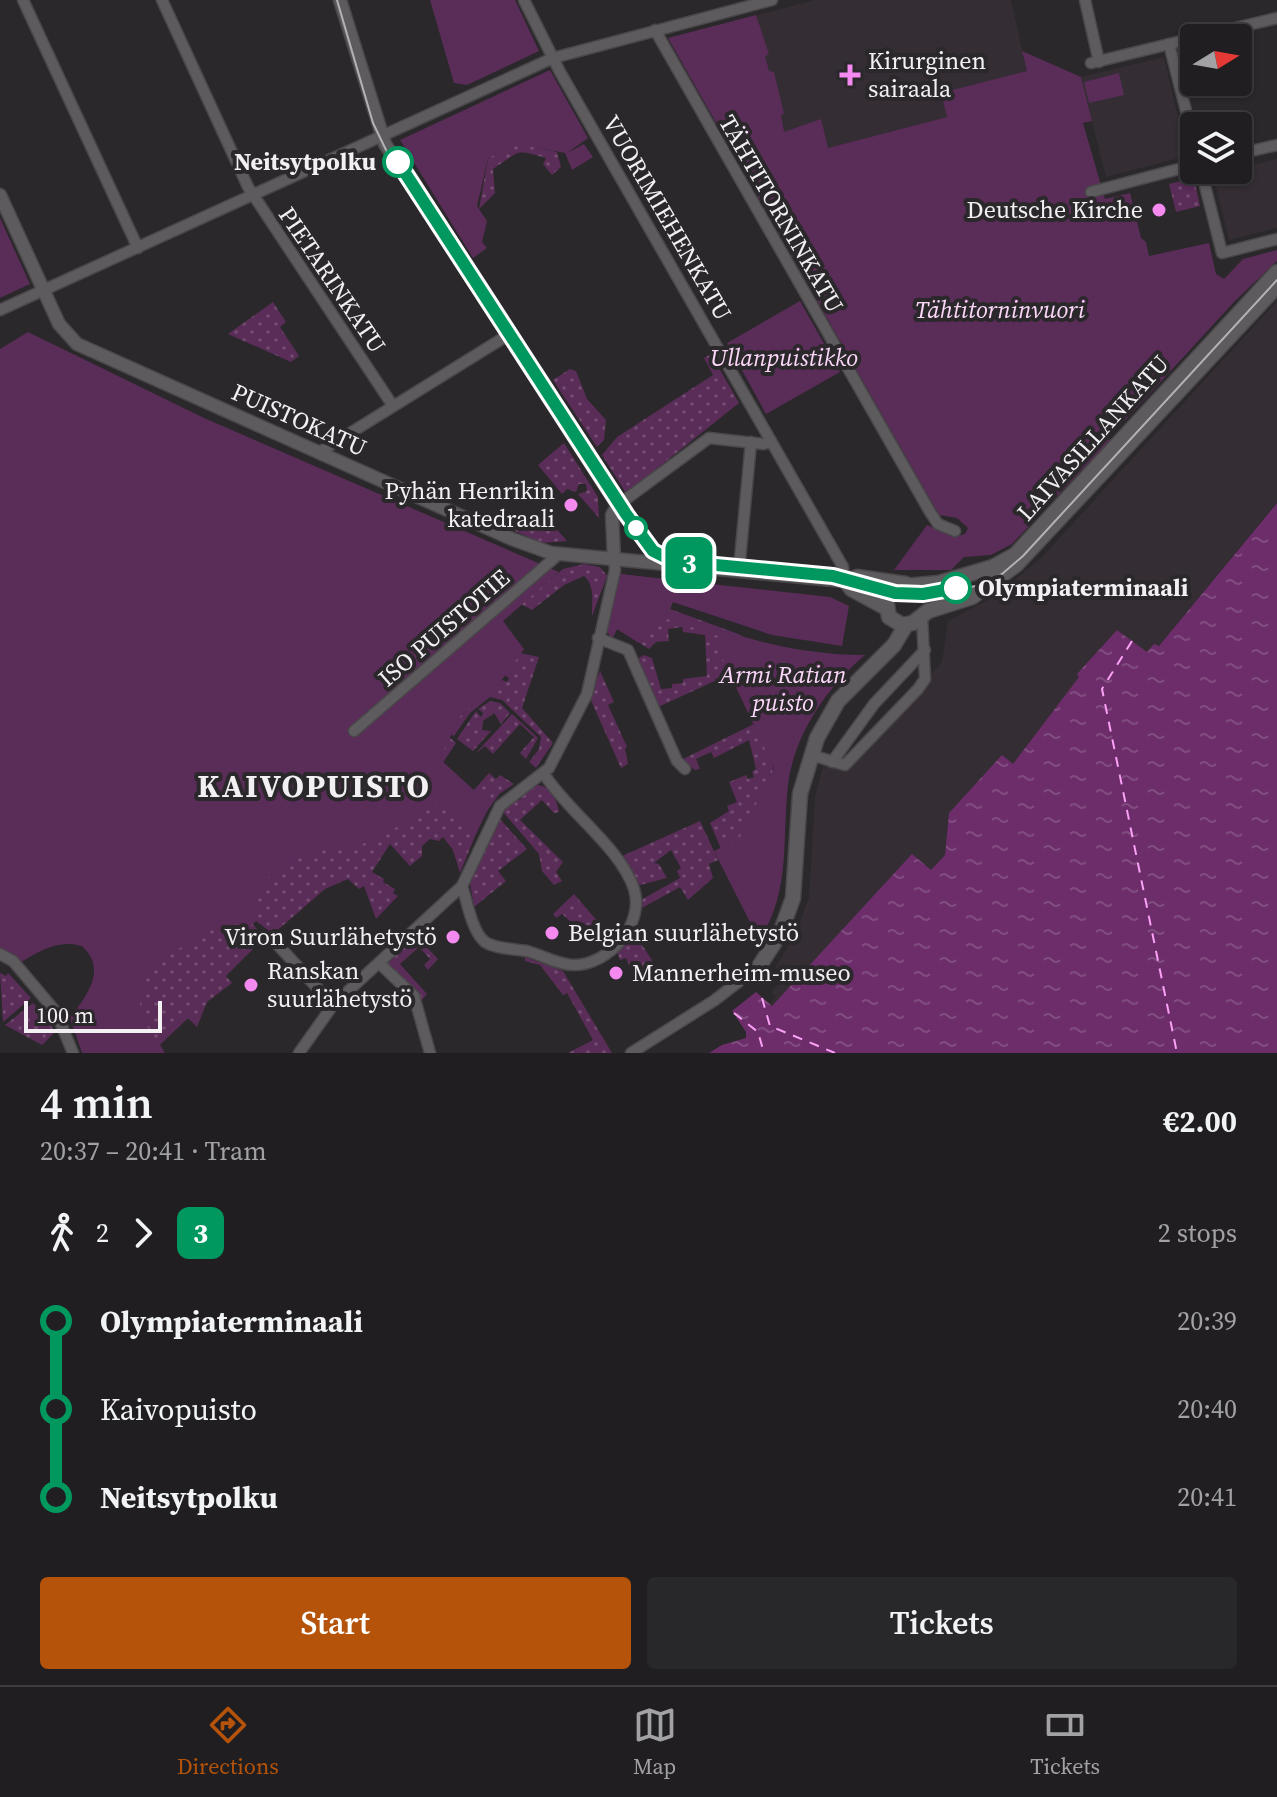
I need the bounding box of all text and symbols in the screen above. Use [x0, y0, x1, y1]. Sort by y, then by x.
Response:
north arrow [1180, 24, 1252, 96]
map controls [1180, 24, 1252, 184]
place label: Kirurginen sairaala [868, 44, 986, 105]
marker: Kirurginen sairaala [839, 64, 861, 86]
street label: VUORIMIEHENKATU [595, 109, 740, 326]
street label: TÄHTITORNINKATU [711, 109, 852, 319]
button: layers [1180, 112, 1252, 184]
place label: Neitsytpolku [234, 145, 376, 178]
marker: Neitsytpolku [383, 147, 413, 177]
place label: Deutsche Kirche [967, 193, 1143, 226]
street label: PIETARINKATU [271, 200, 394, 359]
marker: Deutsche Kirche [1150, 201, 1168, 219]
park label: Tähtitorninvuori [915, 293, 1086, 326]
park label: Ullanpuistikko [710, 341, 858, 374]
street label: LAIVASILLANKATU [1009, 348, 1176, 528]
street label: PUISTOKATU [226, 375, 372, 464]
place label: Pyhän Henrikin katedraali [385, 474, 555, 535]
marker: Pyhän Henrikin katedraali [562, 496, 580, 514]
unlabelled marker [625, 517, 647, 539]
line badge: 3 [663, 537, 715, 589]
text: 3 [681, 544, 697, 582]
street label: ISO PUISTOTIE [371, 561, 516, 694]
place label: Olympiaterminaali [978, 571, 1189, 604]
marker: Olympiaterminaali [941, 573, 971, 603]
park label: Armi Ratian puisto [718, 658, 847, 719]
district label: KAIVOPUISTO [197, 764, 431, 808]
place label: Belgian suurlähetystö [568, 916, 799, 949]
place label: Viron Suurlähetystö [224, 920, 437, 953]
marker: Belgian suurlähetystö [543, 924, 561, 942]
marker: Viron Suurlähetystö [444, 928, 462, 946]
place label: Ranskan suurlähetystö [267, 954, 412, 1015]
place label: Mannerheim-museo [632, 956, 851, 989]
marker: Mannerheim-museo [607, 964, 625, 982]
marker: Ranskan suurlähetystö [242, 976, 260, 994]
scale bar [24, 997, 162, 1033]
text: 100 m [36, 1000, 94, 1030]
text: 4 min [40, 1072, 153, 1133]
text: €2.00 [1163, 1101, 1237, 1142]
text: 20:37 – 20:41 · Tram [40, 1133, 267, 1169]
icon: walk [40, 1211, 84, 1255]
icon: forward [121, 1211, 165, 1255]
text: 3 [193, 1214, 208, 1252]
text: 2 [96, 1215, 109, 1251]
text: 2 stops [1158, 1215, 1237, 1251]
text: Olympiaterminaali [100, 1301, 363, 1342]
text: 20:39 [1177, 1303, 1237, 1339]
text: Kaivopuisto [100, 1389, 257, 1430]
text: 20:40 [1177, 1391, 1237, 1427]
text: Neitsytpolku [100, 1477, 278, 1518]
text: 20:41 [1177, 1479, 1237, 1515]
button: Start [40, 1577, 631, 1669]
button: Tickets [647, 1577, 1237, 1669]
tab: Directions [177, 1703, 279, 1781]
tab: Map [633, 1703, 677, 1781]
tab: Tickets [1030, 1703, 1100, 1781]

